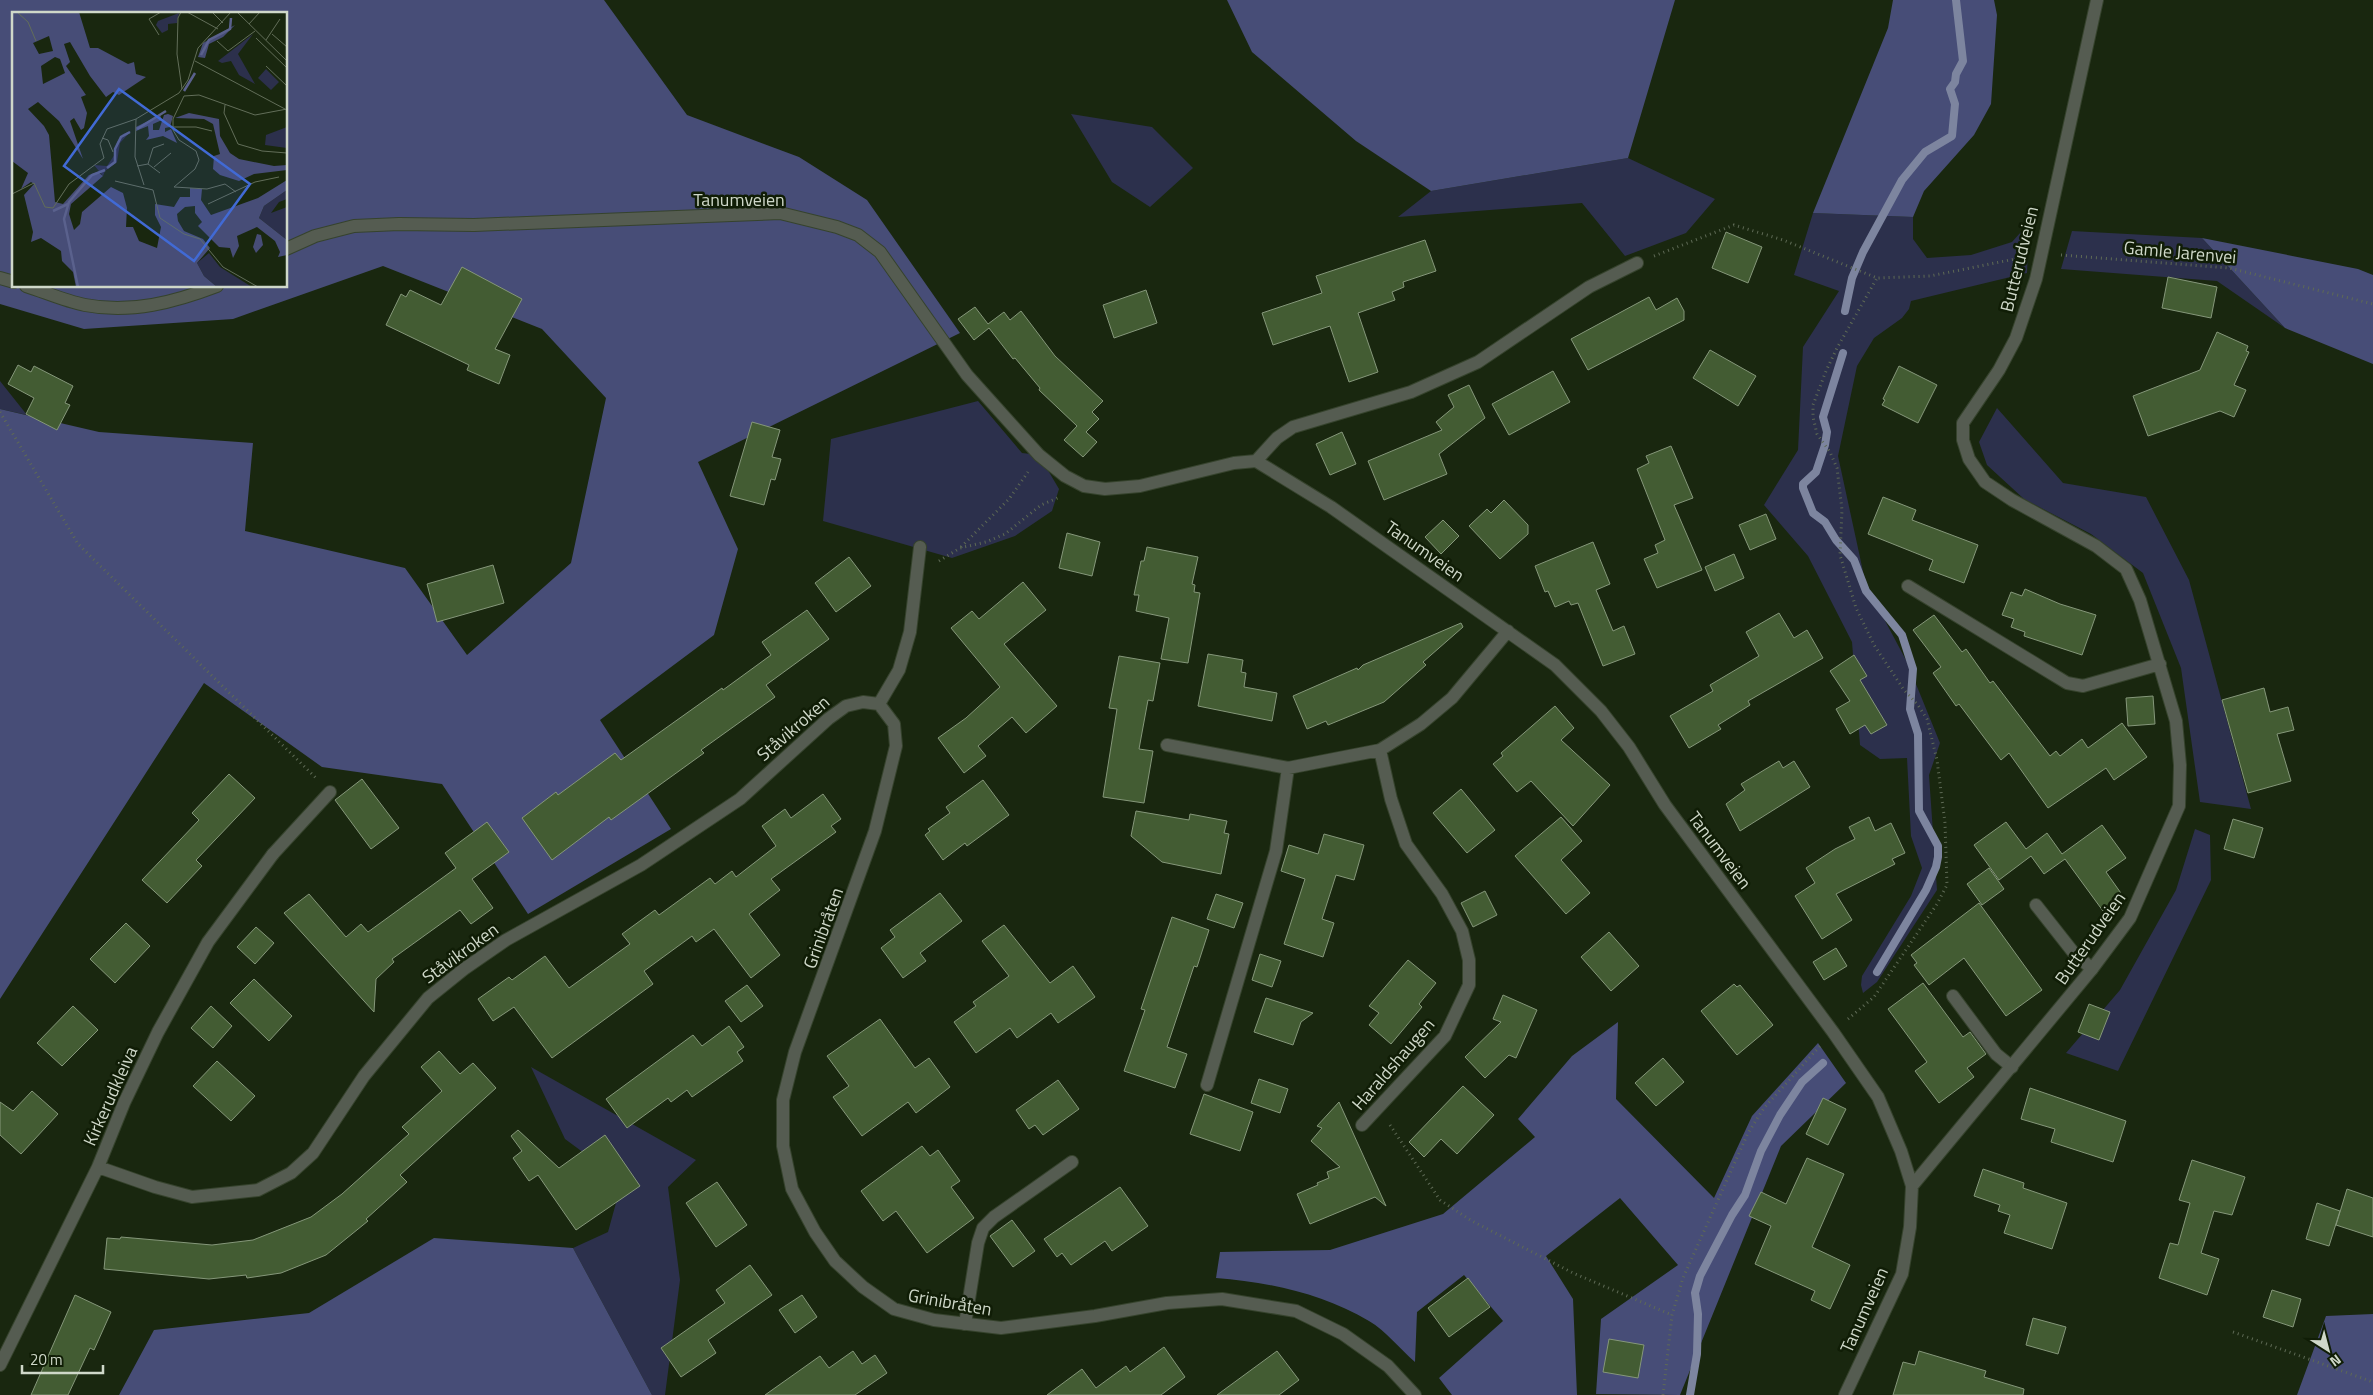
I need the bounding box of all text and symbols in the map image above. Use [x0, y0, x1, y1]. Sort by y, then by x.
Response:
inset map [12, 12, 288, 288]
street label: Tanumveien [693, 186, 785, 213]
street label: Butterudveien [1993, 203, 2045, 315]
street label: Gamle Jarenvei [2123, 234, 2237, 270]
street label: Tanumveien [1380, 514, 1470, 588]
street label: Ståvikroken [751, 689, 835, 767]
street label: Tanumveien [1682, 805, 1758, 895]
street label: Grinibråten [796, 884, 850, 972]
street label: Butterudveien [2048, 886, 2132, 990]
street label: Ståvikroken [416, 916, 504, 990]
street label: Haraldshaugen [1345, 1012, 1441, 1116]
street label: Kirkerudkleiva [76, 1042, 144, 1150]
street label: Tanumveien [1833, 1263, 1895, 1357]
street label: Grinibråten [906, 1281, 994, 1323]
north arrow [2303, 1325, 2353, 1375]
scale bar [22, 1342, 104, 1374]
text: 20 m [30, 1348, 63, 1371]
text: N [2326, 1350, 2346, 1372]

